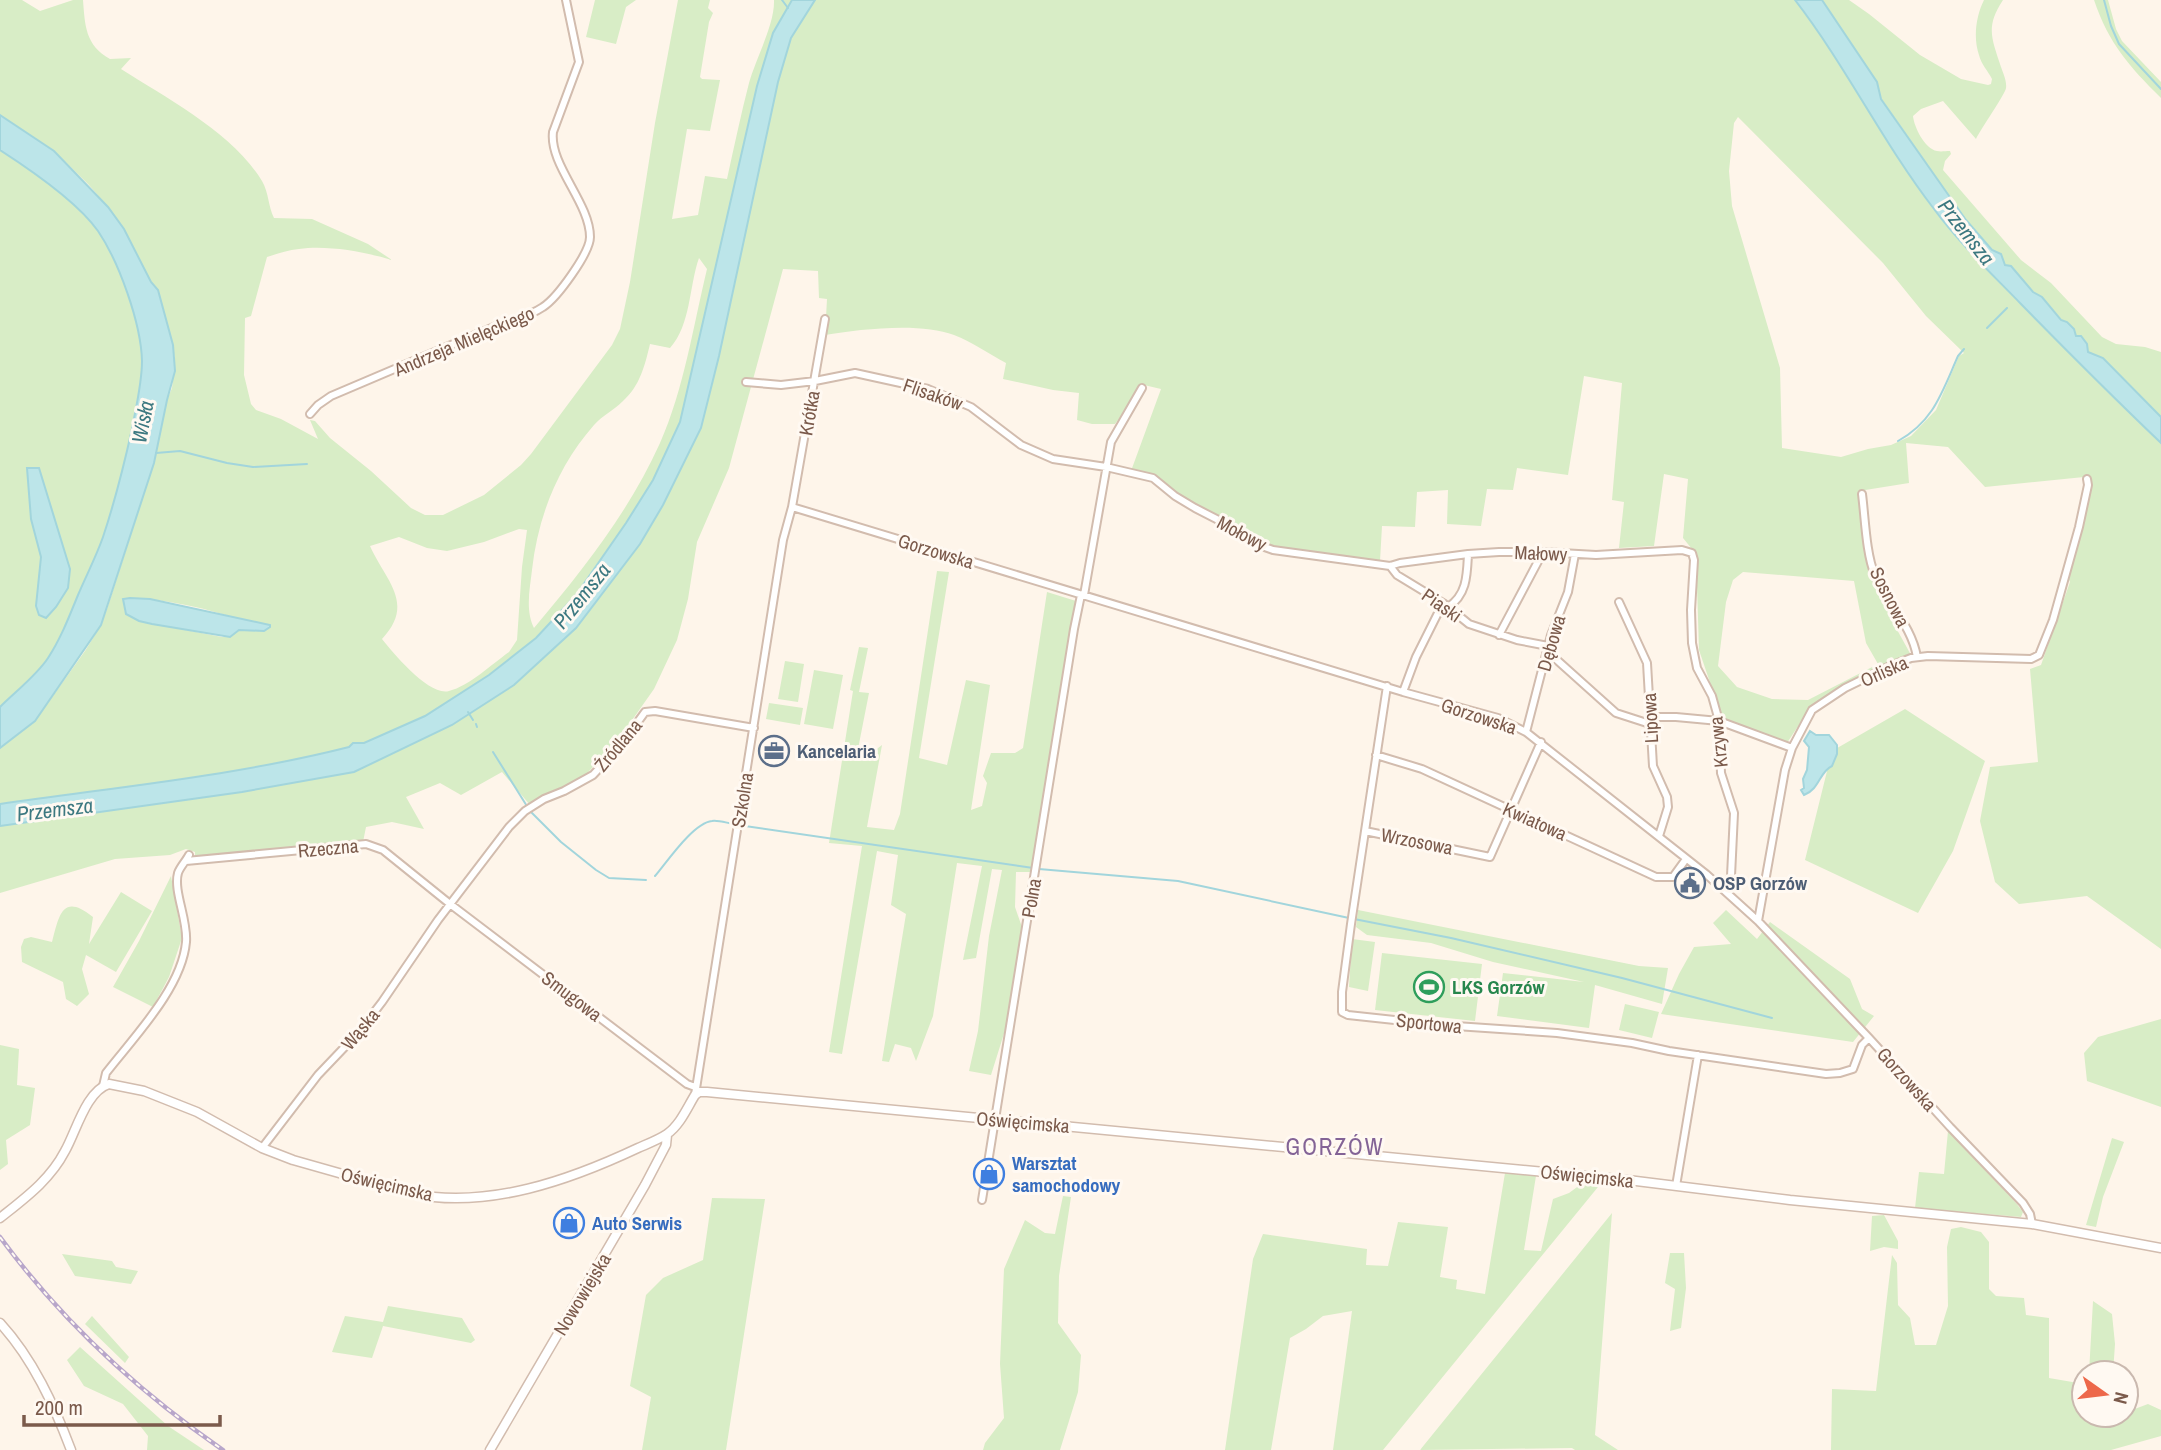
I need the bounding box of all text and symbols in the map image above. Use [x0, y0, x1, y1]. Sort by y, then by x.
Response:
water label: Przemsza [1931, 193, 2001, 271]
street label: Andrzeja Mielęckiego [389, 300, 538, 383]
street label: Flisaków [900, 372, 967, 417]
street label: Krótka [792, 388, 826, 437]
water label: Wisła [124, 398, 161, 446]
street label: Mołowy [1213, 509, 1272, 557]
street label: Gorzowska [895, 527, 977, 575]
street label: Małowy [1514, 539, 1568, 567]
water label: Przemsza [546, 557, 617, 635]
street label: Sosnowa [1864, 563, 1916, 632]
street label: Piaski [1417, 582, 1467, 628]
street label: Dębowa [1531, 612, 1571, 674]
street label: Orliska [1856, 649, 1912, 693]
street label: Gorzowska [1438, 692, 1520, 741]
street label: Lipowa [1636, 692, 1664, 744]
street label: Źródlana [588, 713, 648, 777]
street label: Krzywa [1702, 715, 1734, 769]
office icon: Kancelaria [757, 734, 791, 768]
place label: Kancelaria [797, 738, 876, 764]
street label: Szkolna [725, 770, 759, 829]
water label: Przemsza [15, 790, 95, 829]
street label: Kwiatowa [1499, 795, 1571, 847]
street label: Wrzosowa [1379, 821, 1455, 861]
street label: Rzeczna [297, 832, 360, 864]
public building icon: OSP Gorzów [1673, 866, 1707, 900]
place label: OSP Gorzów [1713, 870, 1808, 896]
street label: Polna [1015, 876, 1047, 920]
street label: Smugowa [537, 965, 608, 1027]
sports icon: LKS Gorzów [1412, 970, 1446, 1004]
place label: LKS Gorzów [1452, 974, 1546, 1000]
street label: Wąska [335, 1002, 385, 1055]
street label: Sportowa [1395, 1007, 1463, 1039]
street label: Gorzowska [1871, 1041, 1943, 1117]
street label: Oświęcimska [975, 1105, 1071, 1139]
district label: GORZÓW [1286, 1131, 1384, 1162]
place label: Warsztat samochodowy [1012, 1150, 1121, 1198]
shop icon: Warsztat samochodowy [972, 1157, 1006, 1191]
street label: Oświęcimska [1539, 1158, 1635, 1194]
street label: Oświęcimska [339, 1161, 436, 1207]
shop icon: Auto Serwis [552, 1206, 586, 1240]
place label: Auto Serwis [592, 1210, 682, 1236]
street label: Nowowiejska [547, 1248, 617, 1340]
north arrow [2070, 1359, 2140, 1429]
scale bar [24, 1384, 220, 1428]
text: N [2108, 1390, 2135, 1407]
text: 200 m [35, 1393, 83, 1422]

